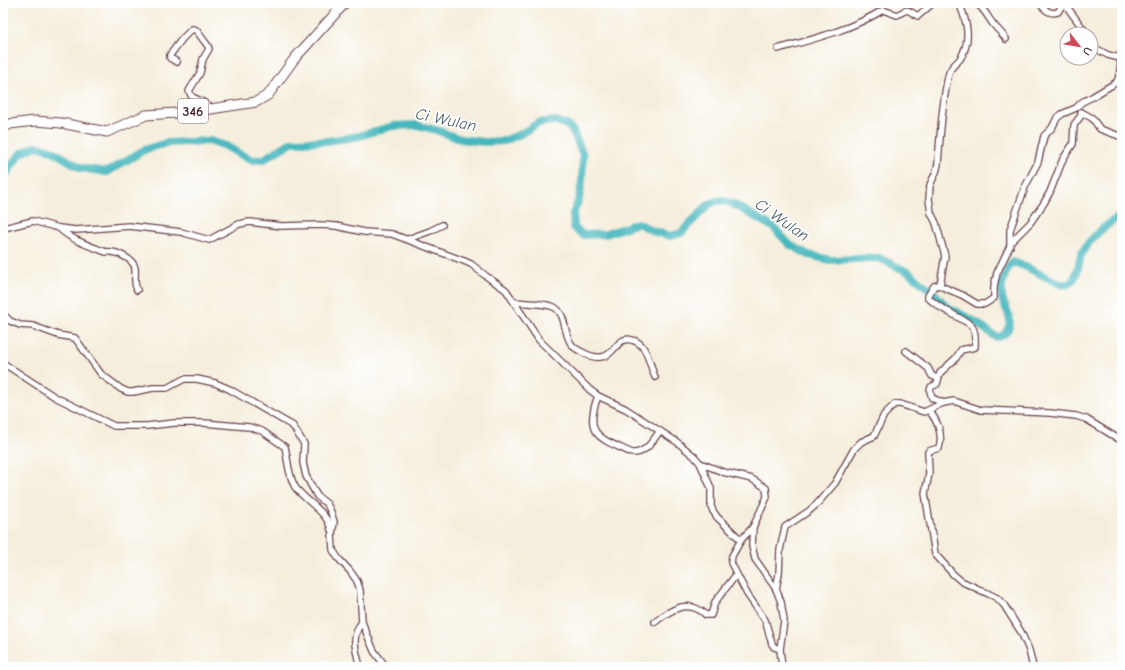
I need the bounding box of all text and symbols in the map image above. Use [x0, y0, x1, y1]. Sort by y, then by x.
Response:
north arrow [1059, 26, 1099, 66]
text: U [1080, 44, 1095, 57]
road number: 346 [178, 99, 208, 123]
water label: Ci Wulan [414, 105, 478, 135]
water label: Ci Wulan [752, 195, 813, 245]

